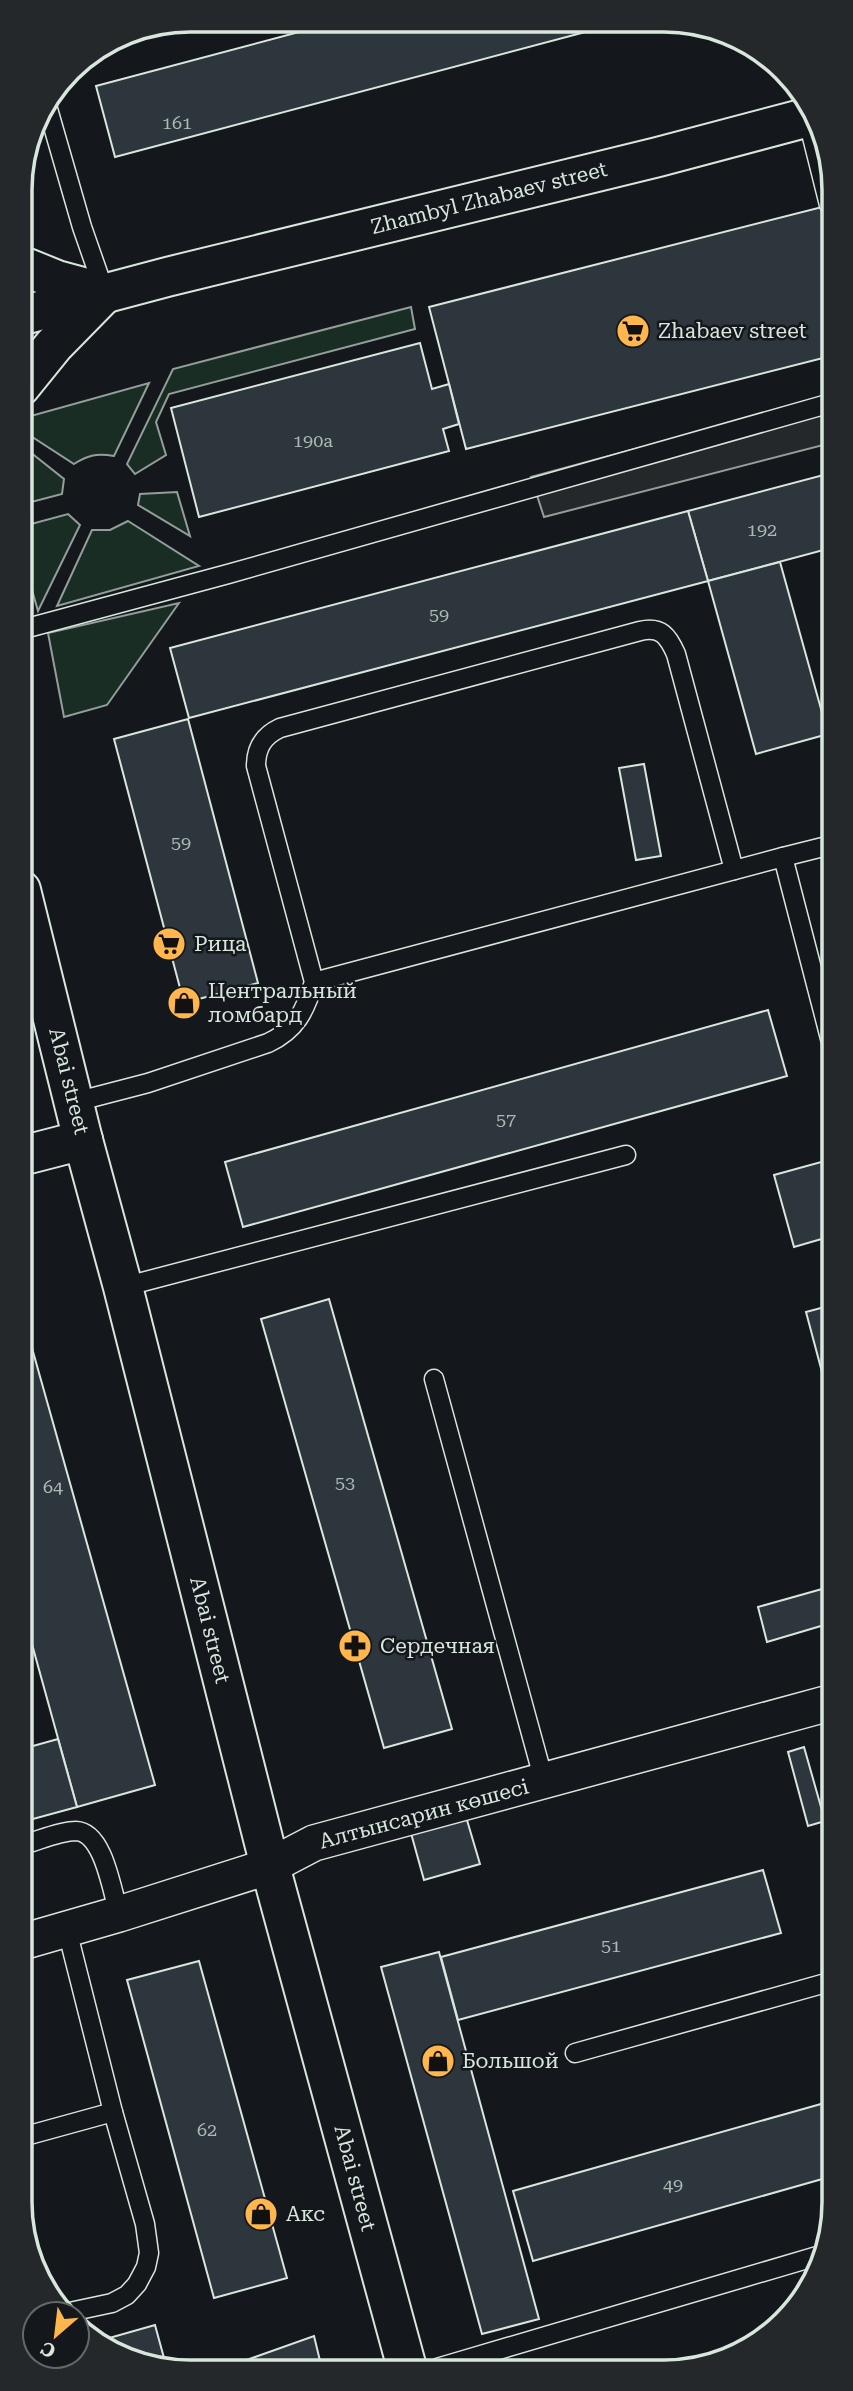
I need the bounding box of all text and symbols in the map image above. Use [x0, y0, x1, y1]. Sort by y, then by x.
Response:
house number: 161 [162, 112, 192, 133]
street label: Zhambyl Zhabaev street [368, 157, 610, 239]
supermarket icon: Zhabaev street [614, 312, 652, 350]
place label: Zhabaev street [658, 319, 807, 343]
house number: 190а [293, 430, 333, 451]
house number: 192 [747, 519, 777, 540]
house number: 59 [429, 604, 449, 625]
house number: 59 [171, 832, 191, 853]
supermarket icon: Рица [150, 925, 188, 963]
place label: Рица [194, 932, 247, 956]
place label: Центральный ломбард [208, 979, 357, 1027]
shop icon: Центральный ломбард [165, 984, 203, 1022]
street label: Abai street [44, 1025, 94, 1137]
house number: 57 [496, 1109, 516, 1130]
house number: 53 [335, 1472, 355, 1493]
house number: 64 [43, 1476, 63, 1497]
street label: Abai street [185, 1574, 235, 1686]
pharmacy icon: Сердечная [336, 1627, 374, 1665]
place label: Сердечная [380, 1634, 495, 1658]
street label: Алтынсарин көшесі [317, 1774, 532, 1854]
house number: 51 [601, 1935, 621, 1956]
shop icon: Большой [419, 2042, 457, 2080]
place label: Большой [462, 2049, 559, 2073]
house number: 62 [197, 2119, 217, 2140]
street label: Abai street [329, 2122, 381, 2234]
house number: 49 [663, 2174, 683, 2195]
shop icon: Акс [242, 2195, 280, 2233]
place label: Акс [286, 2202, 325, 2226]
north arrow [21, 2300, 91, 2370]
text: С [37, 2336, 60, 2363]

